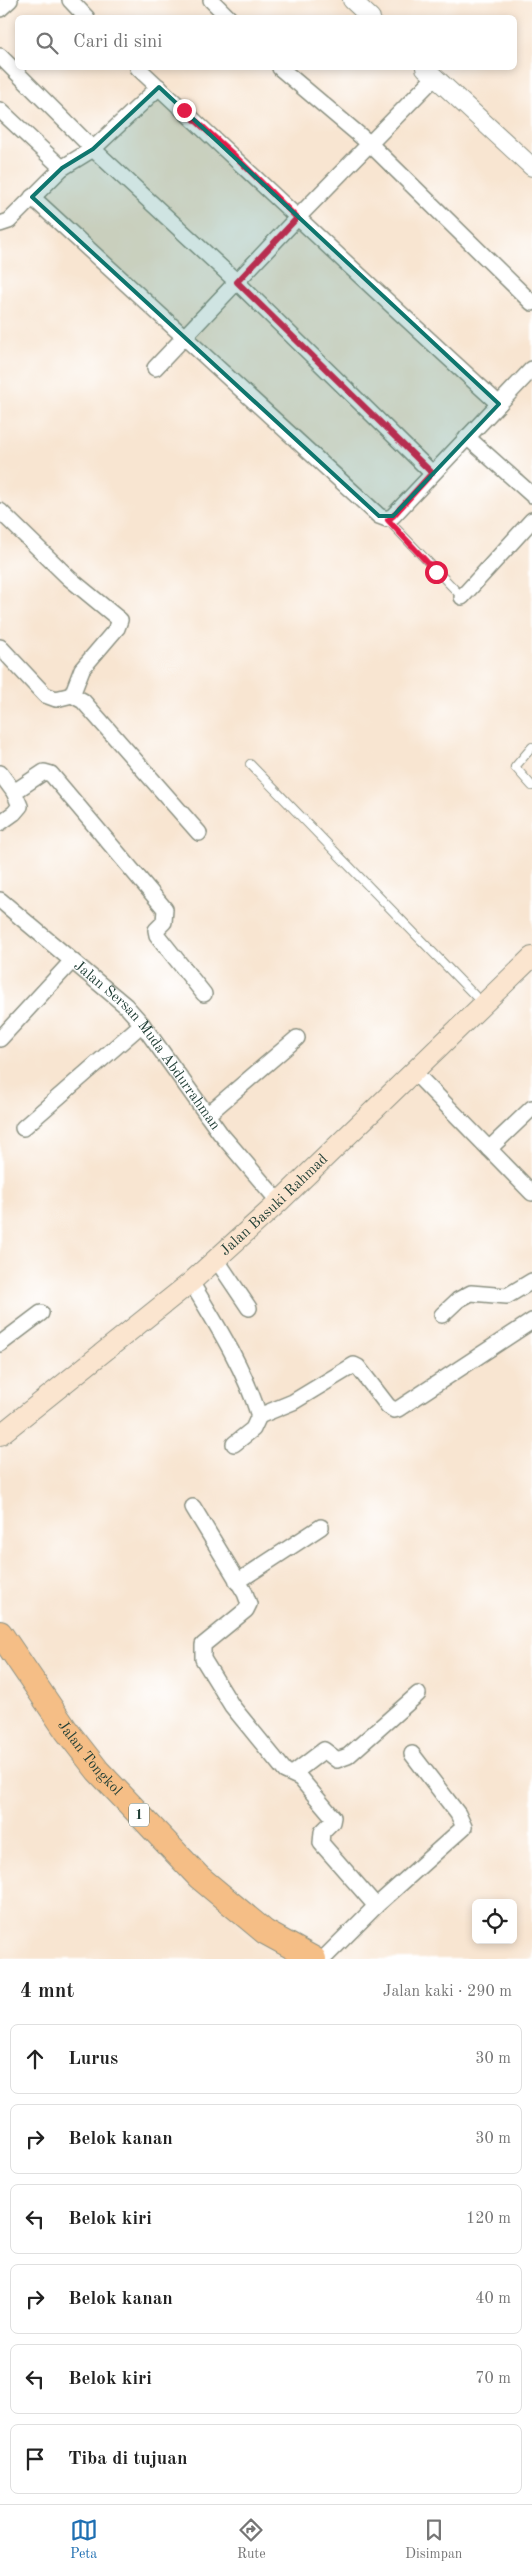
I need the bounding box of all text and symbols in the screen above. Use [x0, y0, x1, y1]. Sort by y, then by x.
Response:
search box [15, 15, 517, 70]
icon: search [33, 29, 61, 57]
text: Cari di sini [73, 33, 163, 52]
route end [173, 99, 196, 122]
route start [425, 561, 448, 584]
street label: Jalan Sersan Muda Abdurrahman [71, 958, 223, 1133]
street label: Jalan Basuki Rahmad [218, 1151, 331, 1259]
street label: Jalan Tongkol [55, 1718, 125, 1798]
road number: 1 [129, 1804, 149, 1826]
map controls [472, 1899, 517, 1944]
button: locate [472, 1899, 517, 1944]
text: 4 mnt [20, 1981, 74, 2002]
text: Jalan kaki · 290 m [383, 1984, 512, 2000]
icon: ahead [21, 2045, 49, 2073]
text: Lurus [68, 2050, 118, 2069]
text: 30 m [475, 2051, 511, 2067]
icon: right [21, 2125, 49, 2153]
text: Belok kanan [68, 2130, 173, 2149]
text: 30 m [475, 2131, 511, 2147]
icon: left [21, 2205, 49, 2233]
text: Belok kiri [68, 2210, 152, 2229]
text: 120 m [466, 2211, 511, 2227]
icon: right [21, 2285, 49, 2313]
text: Belok kanan [68, 2290, 173, 2309]
text: 40 m [475, 2291, 511, 2307]
icon: left [21, 2365, 49, 2393]
text: Belok kiri [68, 2370, 152, 2389]
text: 70 m [475, 2371, 511, 2387]
icon: arrive [21, 2445, 49, 2473]
text: Tiba di tujuan [68, 2450, 188, 2469]
tab: Peta [70, 2516, 98, 2563]
tab: Rute [237, 2516, 266, 2563]
tab: Disimpan [405, 2516, 462, 2563]

